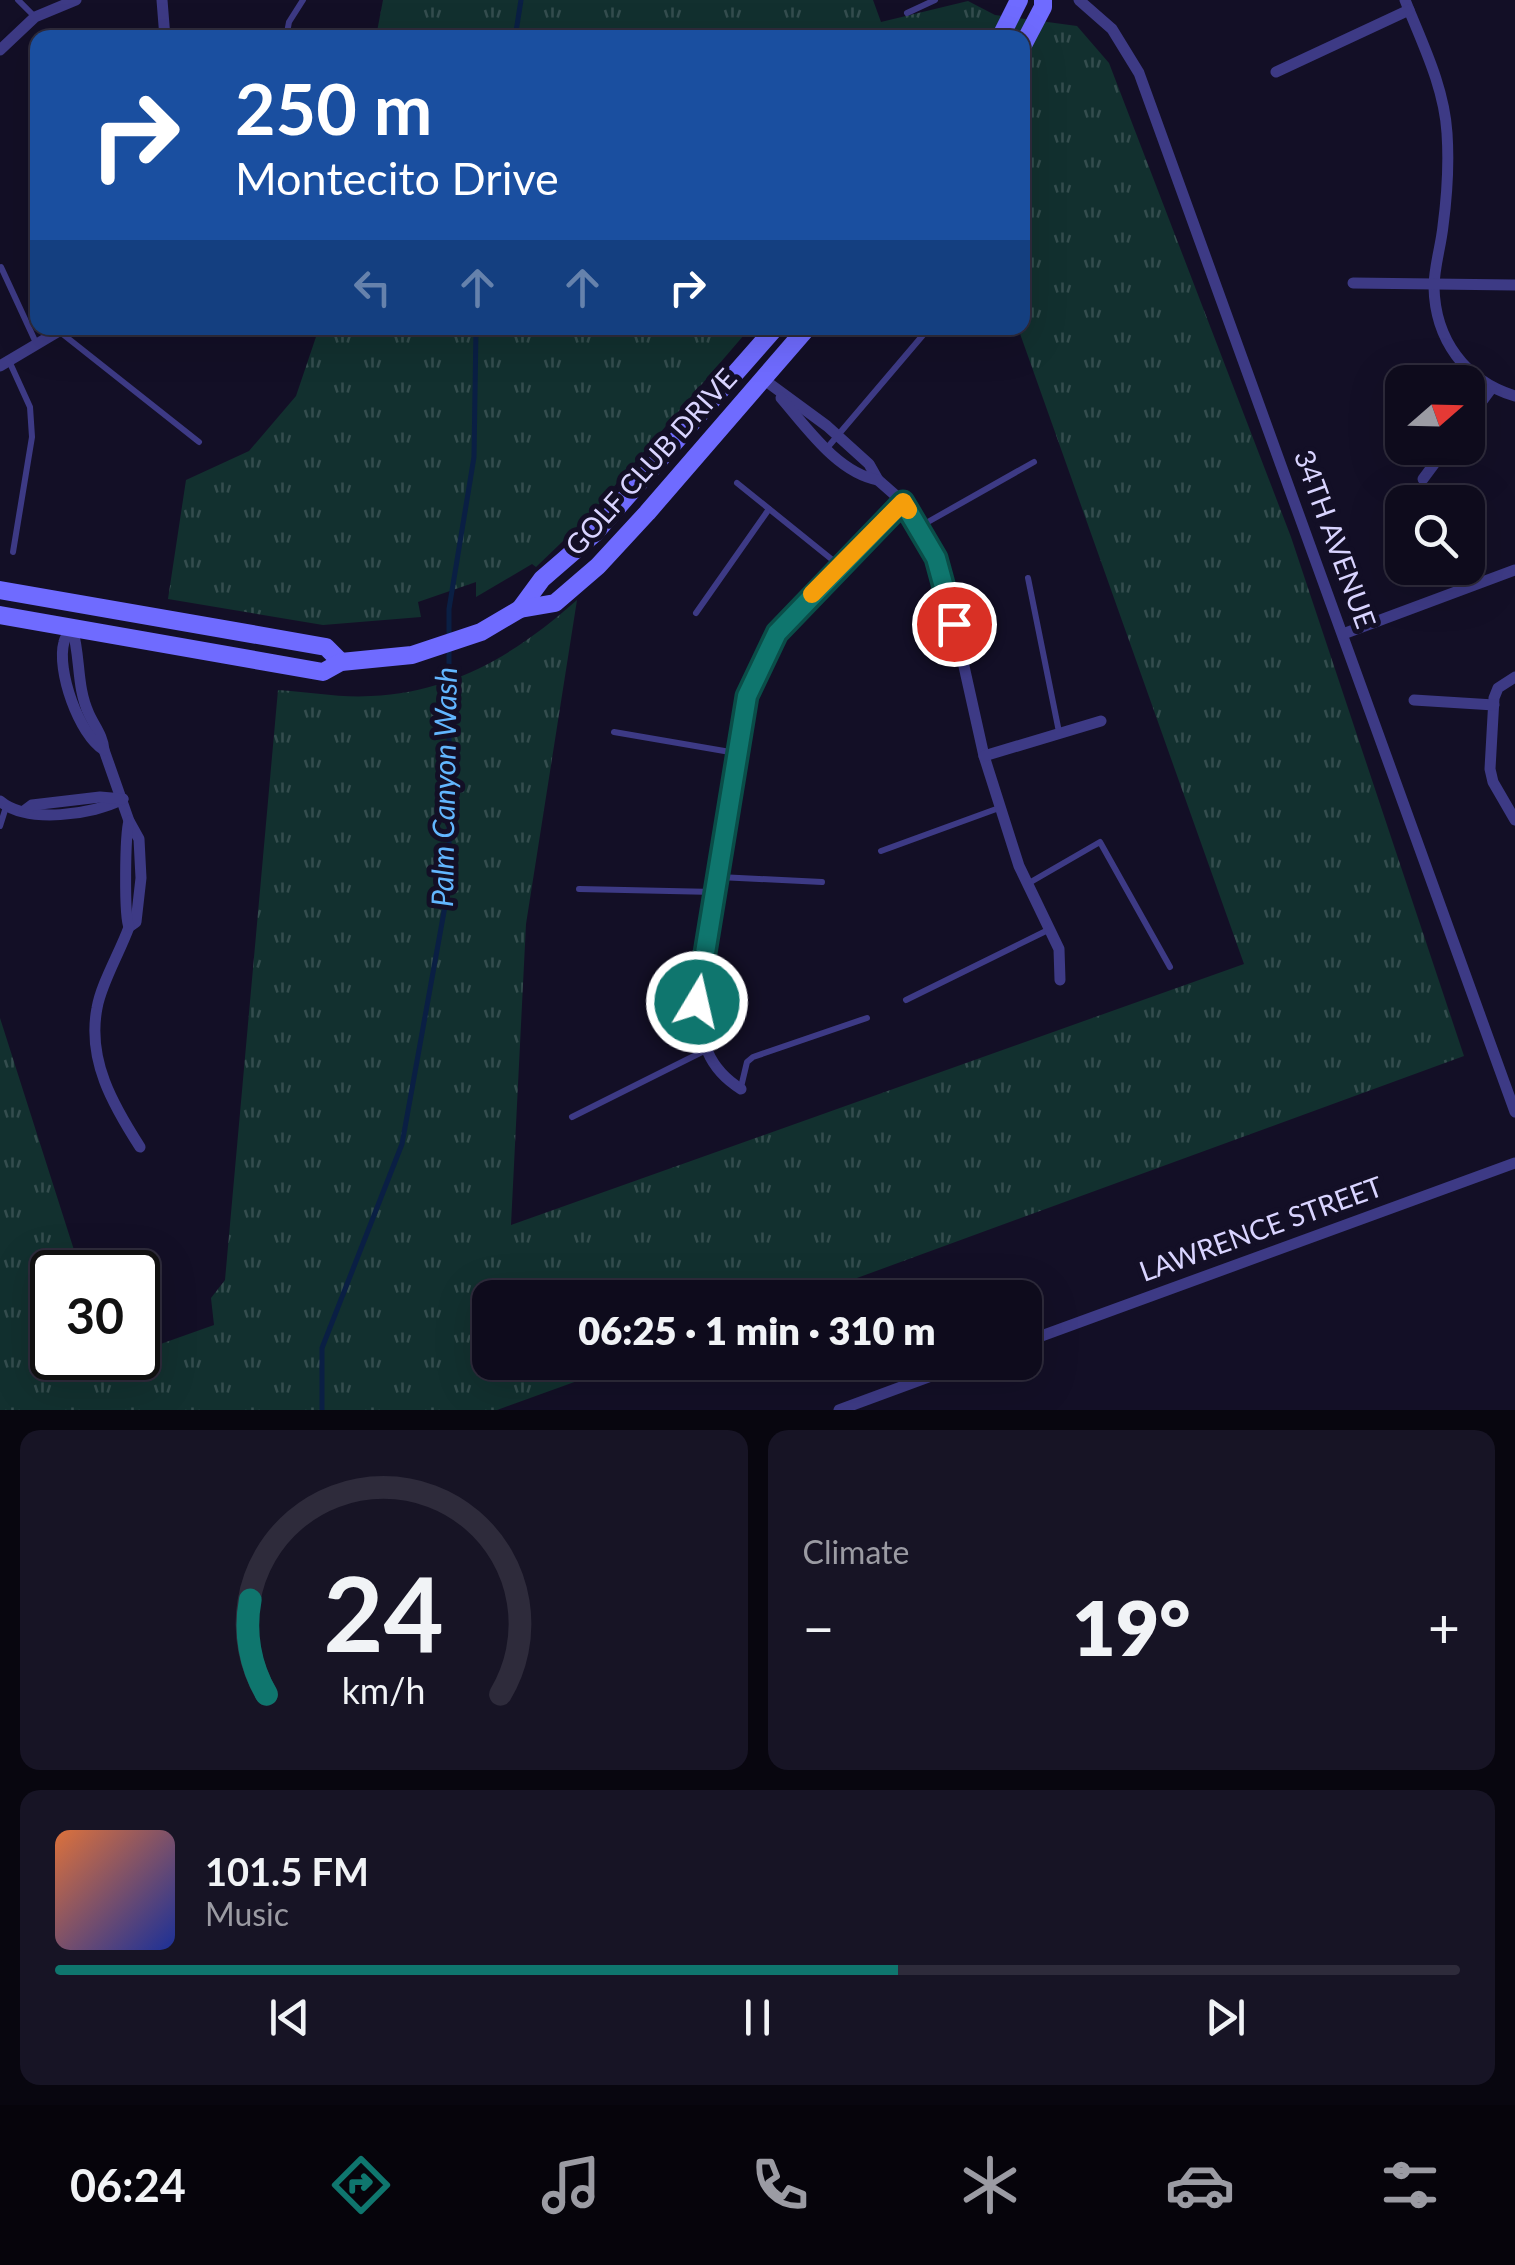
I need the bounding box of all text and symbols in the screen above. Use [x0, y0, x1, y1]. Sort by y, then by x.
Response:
text: 250 m [235, 66, 432, 150]
icon: right [70, 70, 200, 200]
text: Montecito Drive [235, 151, 559, 205]
icon: left [345, 260, 400, 315]
icon: ahead [450, 260, 505, 315]
icon: ahead [555, 260, 610, 315]
icon: right [660, 260, 715, 315]
street label: GOLF CLUB DRIVE [557, 361, 743, 562]
north arrow [1385, 365, 1485, 465]
map controls [1385, 365, 1485, 585]
street label: 34TH AVENUE [1288, 445, 1384, 632]
button: search [1385, 485, 1485, 585]
pin [912, 582, 997, 667]
icon: arrive [927, 597, 982, 652]
water label: Palm Canyon Wash [423, 667, 463, 907]
position arrow [645, 950, 749, 1054]
street label: LAWRENCE STREET [1134, 1168, 1387, 1288]
speed limit sign: 30 [30, 1250, 160, 1380]
text: 06:25 · 1 min · 310 m [578, 1307, 936, 1353]
text: Climate [803, 1532, 909, 1571]
text: 24 [323, 1549, 444, 1674]
text: 19° [1072, 1582, 1190, 1672]
text: − [803, 1594, 834, 1660]
text: + [1428, 1594, 1460, 1660]
text: km/h [342, 1669, 426, 1712]
text: 101.5 FM [205, 1848, 369, 1894]
text: Music [205, 1894, 289, 1933]
icon: previous [262, 1990, 317, 2045]
icon: pause [730, 1990, 785, 2045]
icon: next [1198, 1990, 1253, 2045]
icon: directions [326, 2150, 396, 2220]
icon: music [536, 2150, 606, 2220]
icon: phone [745, 2150, 815, 2220]
icon: climate [955, 2150, 1025, 2220]
icon: car [1165, 2150, 1235, 2220]
icon: filters [1375, 2150, 1445, 2220]
text: 06:24 [70, 2158, 186, 2212]

